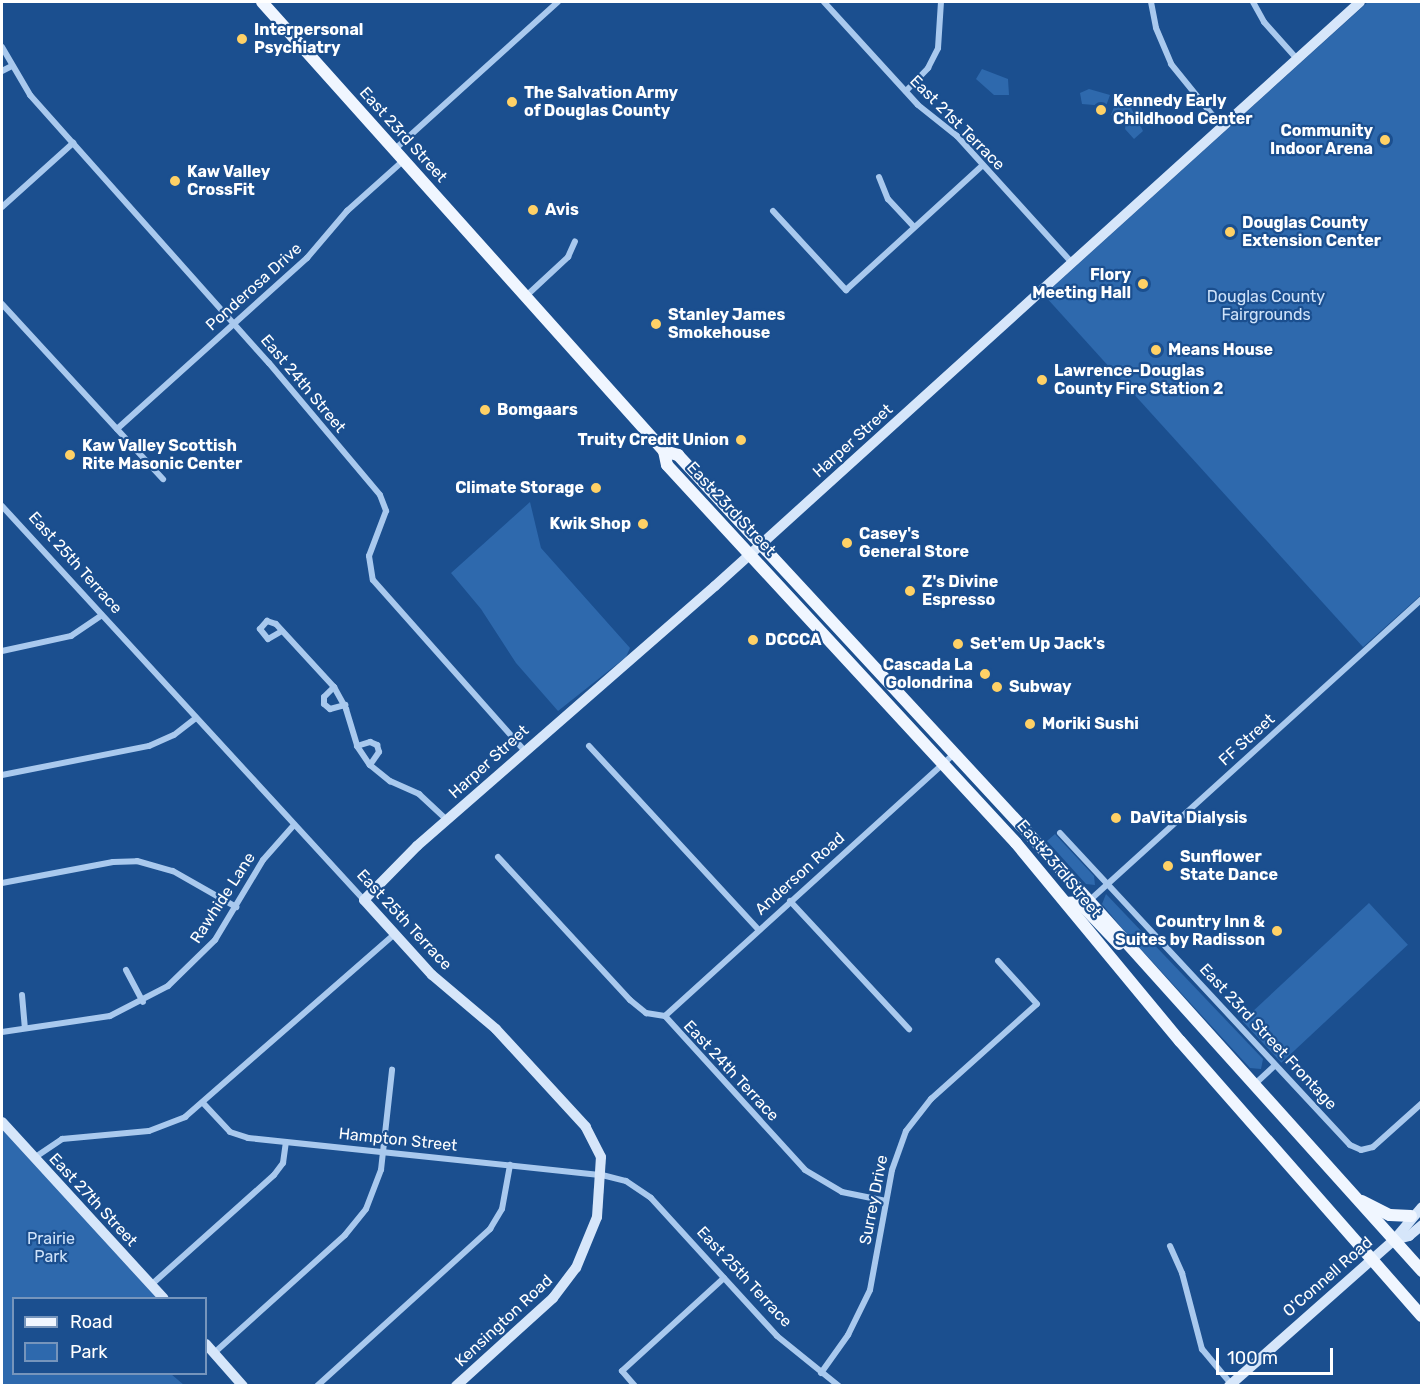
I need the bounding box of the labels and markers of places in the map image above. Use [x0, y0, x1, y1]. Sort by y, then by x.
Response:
place label: Interpersonal Psychiatry [254, 20, 363, 58]
marker: Interpersonal Psychiatry [235, 32, 249, 46]
place label: The Salvation Army of Douglas County [524, 83, 678, 121]
place label: Kennedy Early Childhood Center [1113, 91, 1253, 129]
marker: The Salvation Army of Douglas County [505, 95, 519, 109]
marker: Kennedy Early Childhood Center [1094, 103, 1108, 117]
place label: Community Indoor Arena [1269, 121, 1373, 159]
marker: Community Indoor Arena [1378, 133, 1392, 147]
place label: Kaw Valley CrossFit [187, 162, 271, 200]
marker: Kaw Valley CrossFit [168, 174, 182, 188]
place label: Avis [545, 200, 579, 220]
marker: Avis [526, 203, 540, 217]
place label: Douglas County Extension Center [1242, 213, 1381, 251]
marker: Douglas County Extension Center [1223, 225, 1237, 239]
place label: Flory Meeting Hall [1032, 265, 1131, 303]
marker: Flory Meeting Hall [1136, 277, 1150, 291]
place label: Stanley James Smokehouse [668, 305, 786, 343]
marker: Stanley James Smokehouse [649, 317, 663, 331]
place label: Means House [1168, 340, 1273, 360]
marker: Means House [1149, 343, 1163, 357]
place label: Lawrence-Douglas County Fire Station 2 [1054, 361, 1224, 399]
marker: Lawrence-Douglas County Fire Station 2 [1035, 373, 1049, 387]
place label: Bomgaars [497, 400, 578, 420]
marker: Bomgaars [478, 403, 492, 417]
place label: Truity Credit Union [577, 430, 729, 450]
marker: Truity Credit Union [734, 433, 748, 447]
place label: Kaw Valley Scottish Rite Masonic Center [82, 436, 242, 474]
marker: Kaw Valley Scottish Rite Masonic Center [63, 448, 77, 462]
place label: Climate Storage [455, 478, 584, 498]
marker: Climate Storage [589, 481, 603, 495]
place label: Kwik Shop [549, 514, 631, 534]
marker: Kwik Shop [636, 517, 650, 531]
place label: Casey's General Store [859, 524, 969, 562]
marker: Casey's General Store [840, 536, 854, 550]
place label: Z's Divine Espresso [922, 572, 998, 610]
marker: Z's Divine Espresso [903, 584, 917, 598]
place label: DCCCA [765, 630, 821, 650]
marker: DCCCA [746, 633, 760, 647]
place label: Set'em Up Jack's [970, 634, 1105, 654]
marker: Set'em Up Jack's [951, 637, 965, 651]
place label: Cascada La Golondrina [883, 655, 973, 693]
marker: Cascada La Golondrina [978, 667, 992, 681]
place label: Subway [1009, 677, 1072, 697]
marker: Subway [990, 680, 1004, 694]
place label: Moriki Sushi [1042, 714, 1139, 734]
marker: Moriki Sushi [1023, 717, 1037, 731]
place label: DaVita Dialysis [1130, 808, 1247, 828]
marker: DaVita Dialysis [1107, 809, 1125, 827]
place label: Sunflower State Dance [1180, 847, 1278, 885]
marker: Sunflower State Dance [1161, 859, 1175, 873]
place label: Country Inn & Suites by Radisson [1115, 912, 1265, 950]
marker: Country Inn & Suites by Radisson [1270, 924, 1284, 938]

